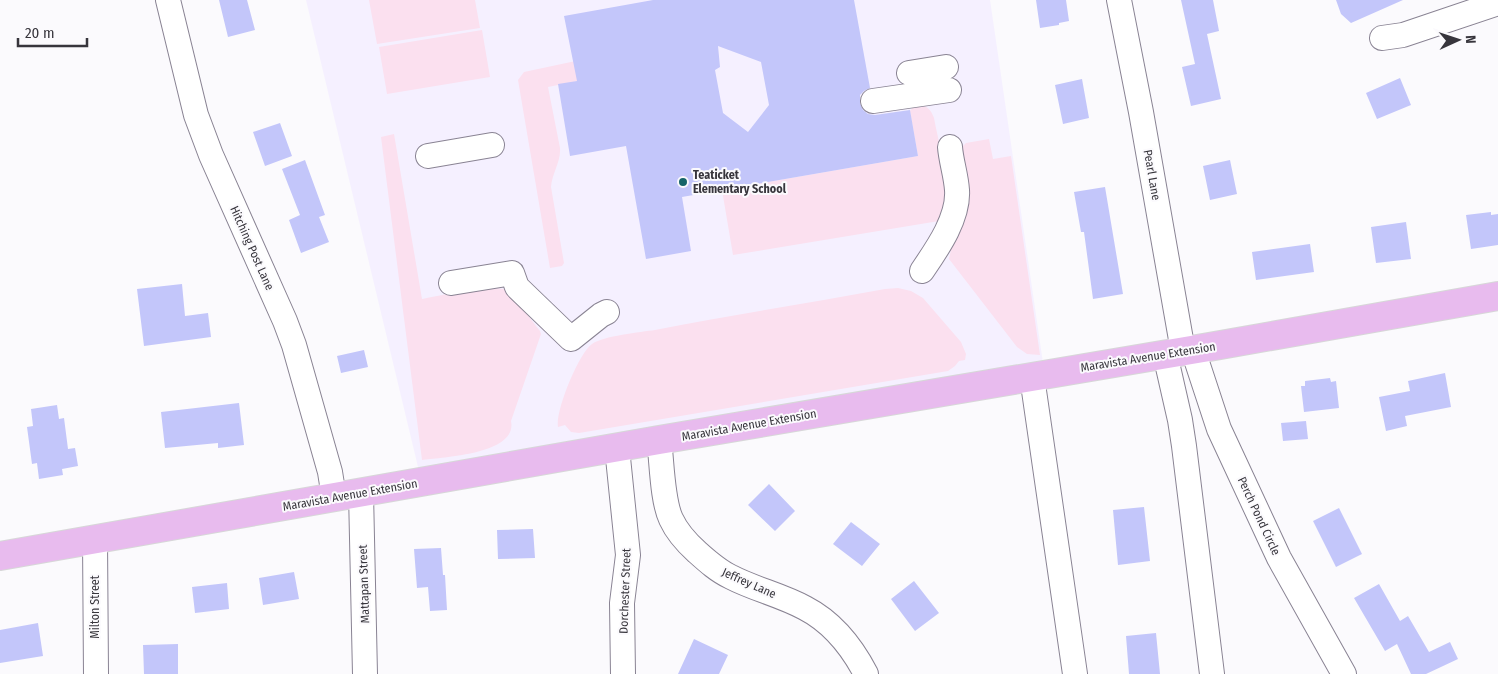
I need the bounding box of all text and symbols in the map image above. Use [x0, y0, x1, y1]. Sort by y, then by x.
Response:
scale bar [18, 15, 86, 47]
north arrow [1433, 15, 1483, 65]
text: 20 m [25, 24, 55, 42]
text: N [1462, 35, 1479, 44]
street label: Pearl Lane [1141, 149, 1163, 201]
place label: Teaticket Elementary School [693, 168, 787, 196]
marker: Teaticket Elementary School [677, 176, 689, 188]
street label: Hitching Post Lane [227, 204, 277, 292]
street label: Maravista Avenue Extension [1079, 339, 1217, 375]
street label: Maravista Avenue Extension [681, 406, 817, 444]
street label: Perch Pond Circle [1235, 475, 1283, 558]
street label: Maravista Avenue Extension [282, 476, 418, 514]
street label: Mattapan Street [356, 544, 372, 624]
street label: Dorchester Street [617, 548, 633, 634]
street label: Jeffrey Lane [720, 565, 778, 601]
street label: Milton Street [88, 575, 102, 639]

